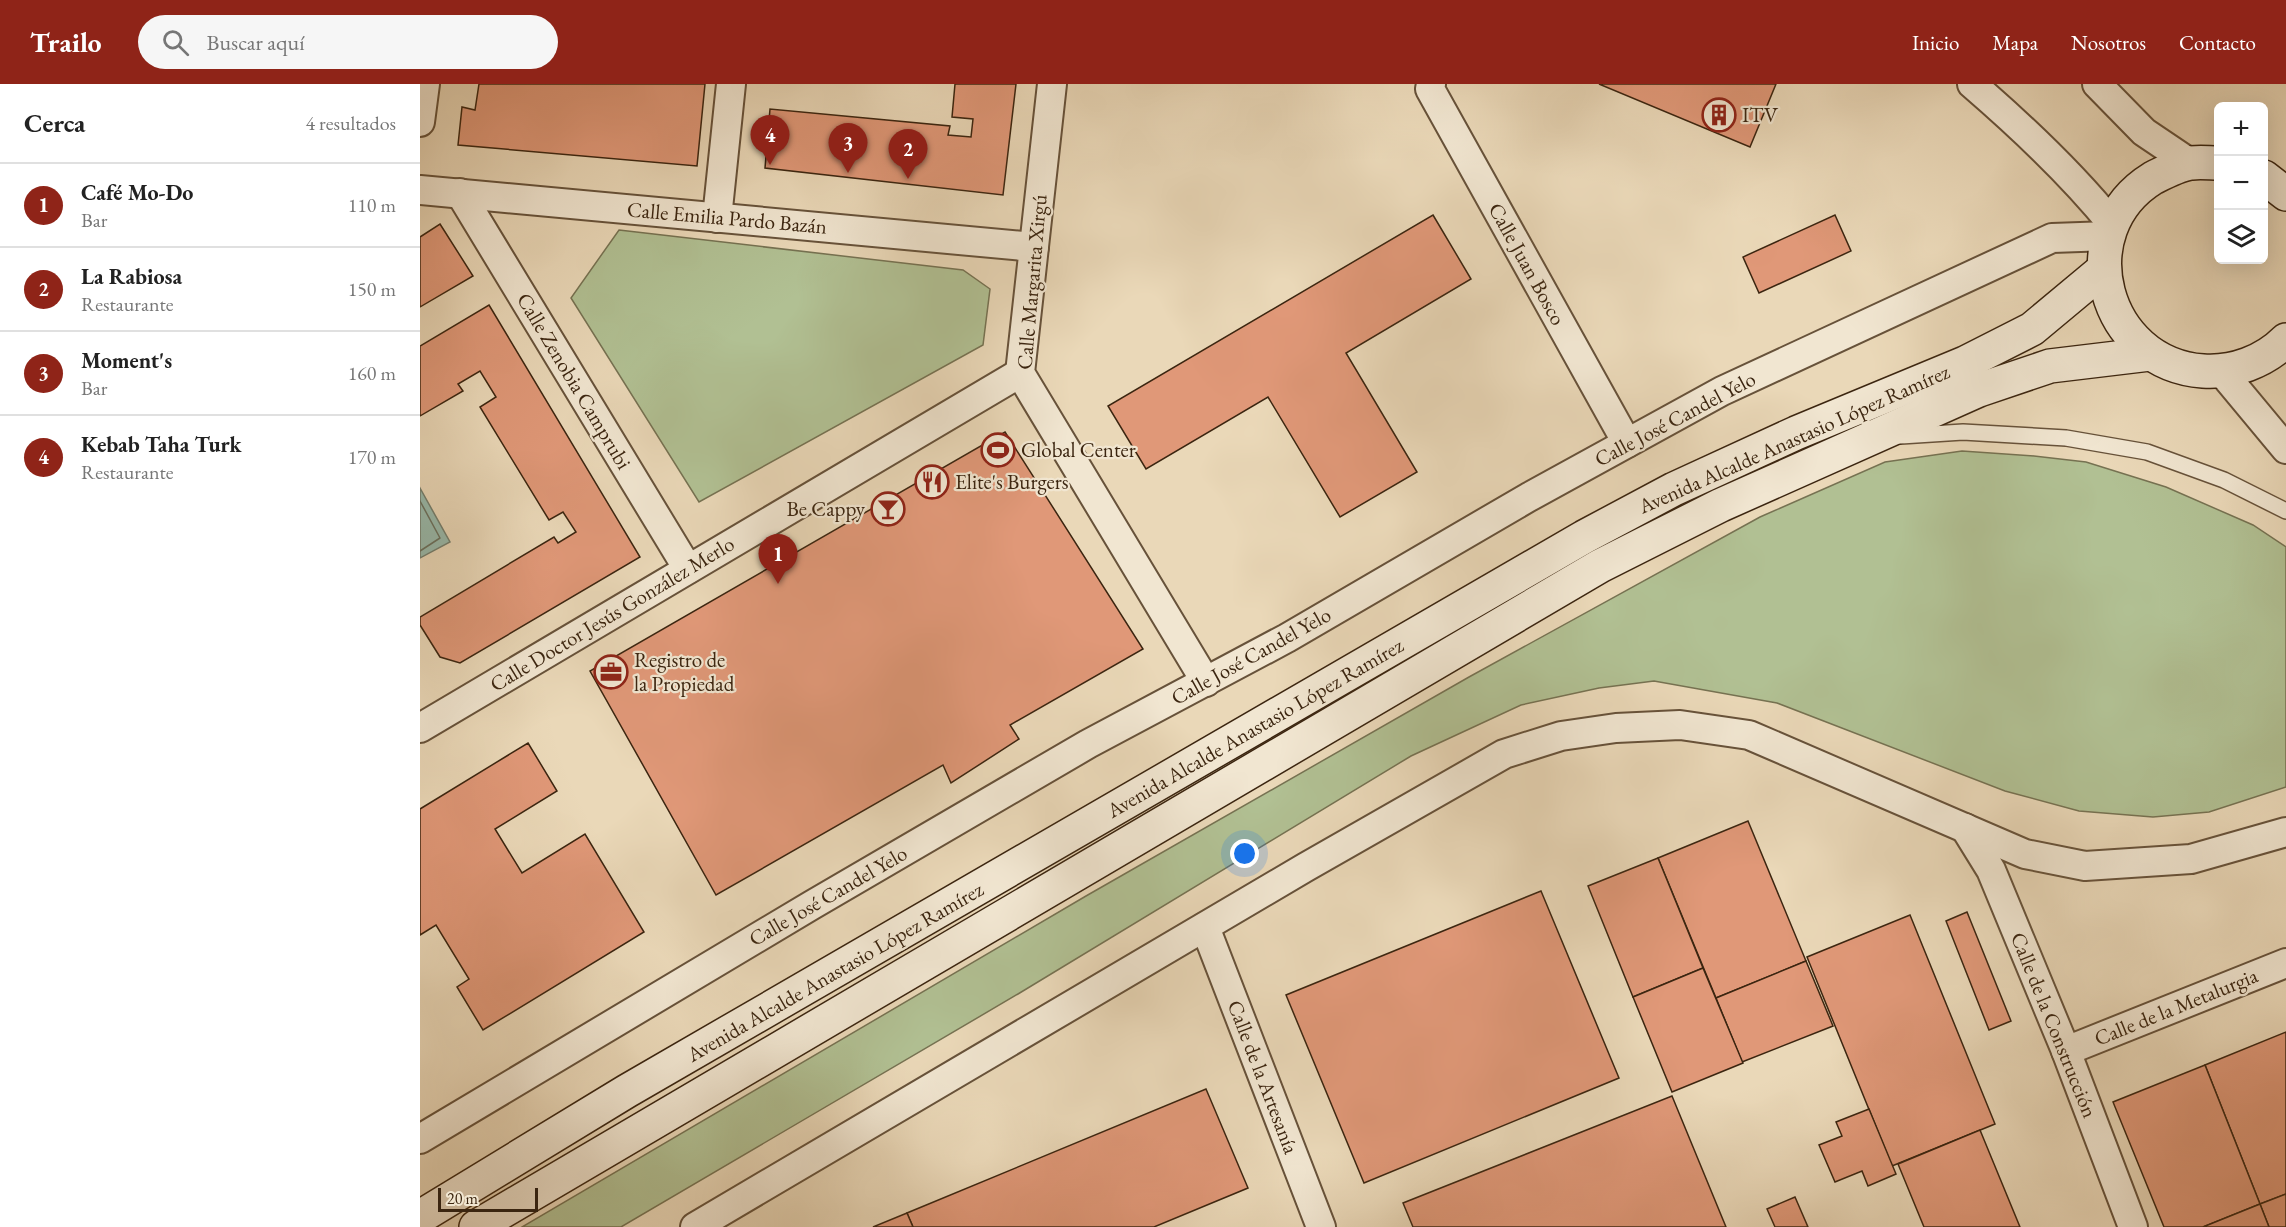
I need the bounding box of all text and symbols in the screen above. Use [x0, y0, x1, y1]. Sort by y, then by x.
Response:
search box [138, 15, 558, 69]
text: Trailo [30, 24, 102, 60]
icon: search [159, 26, 192, 59]
text: Buscar aquí [207, 28, 305, 57]
text: Inicio [1912, 29, 1959, 56]
text: Mapa [1992, 29, 2038, 56]
text: Nosotros [2071, 29, 2146, 56]
text: Contacto [2179, 29, 2256, 56]
building icon: ITV [1701, 97, 1737, 133]
place label: ITV [1742, 101, 1779, 128]
map controls [2214, 102, 2268, 264]
button: + [2214, 102, 2268, 156]
text: Cerca [24, 106, 85, 140]
text: 4 resultados [305, 110, 396, 136]
pin: 4 [750, 116, 790, 165]
pin: 3 [828, 124, 868, 173]
pin: 2 [888, 130, 928, 179]
button: − [2214, 156, 2268, 210]
text: Café Mo-Do [81, 178, 193, 207]
text: 1 [38, 192, 49, 218]
text: 110 m [348, 192, 396, 218]
street label: Calle Margarita Xirgú [1010, 193, 1053, 371]
street label: Calle Emilia Pardo Bazán [626, 195, 828, 240]
street label: Calle Juan Bosco [1483, 198, 1572, 330]
text: Bar [81, 207, 107, 233]
button: layers [2214, 210, 2268, 264]
text: La Rabiosa [81, 262, 182, 291]
text: 2 [38, 276, 49, 302]
text: 150 m [348, 276, 396, 302]
street label: Calle Zenobia Camprubi [511, 288, 638, 474]
text: Restaurante [81, 291, 174, 317]
text: Moment's [81, 346, 172, 375]
street label: Avenida Alcalde Anastasio López Ramírez [1633, 357, 1954, 520]
text: 3 [38, 360, 49, 386]
text: 160 m [348, 360, 396, 386]
street label: Calle José Candel Yelo [1590, 365, 1760, 472]
text: Bar [81, 375, 107, 401]
text: Kebab Taha Turk [81, 430, 242, 459]
sports icon: Global Center [980, 432, 1016, 468]
place label: Global Center [1021, 436, 1136, 463]
text: 4 [38, 444, 49, 470]
text: 170 m [348, 444, 396, 470]
text: Restaurante [81, 459, 174, 485]
restaurant icon: Elite's Burgers [914, 464, 950, 500]
place label: Elite's Burgers [955, 468, 1069, 495]
bar icon: Be Cappy [870, 491, 906, 527]
place label: Be Cappy [787, 495, 866, 522]
street label: Calle Doctor Jesús González Merlo [485, 530, 739, 697]
pin: 1 [758, 534, 798, 584]
street label: Calle José Candel Yelo [1166, 600, 1335, 711]
street label: Avenida Alcalde Anastasio López Ramírez [1101, 631, 1408, 824]
place label: Registro de la Propiedad [634, 646, 735, 697]
office icon: Registro de la Propiedad [593, 654, 629, 690]
street label: Calle José Candel Yelo [744, 839, 912, 952]
your location [1230, 839, 1259, 868]
street label: Avenida Alcalde Anastasio López Ramírez [681, 875, 988, 1068]
street label: Calle de la Construcción [2005, 928, 2104, 1121]
street label: Calle de la Metalurgia [2090, 961, 2262, 1052]
street label: Calle de la Artesanía [1222, 996, 1305, 1158]
scale bar [438, 1185, 538, 1212]
text: 20 m [447, 1188, 478, 1209]

